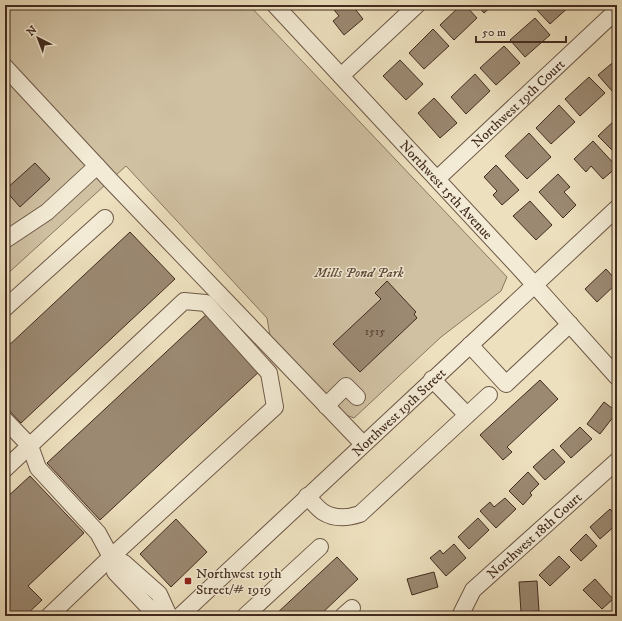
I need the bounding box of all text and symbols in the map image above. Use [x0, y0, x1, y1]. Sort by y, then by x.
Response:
north arrow [18, 18, 58, 58]
scale bar [476, 18, 566, 44]
text: N [24, 23, 40, 40]
text: 50 m [482, 25, 506, 40]
street label: Northwest 19th Court [468, 55, 569, 152]
street label: Northwest 15th Avenue [395, 137, 496, 244]
park label: Mills Pond Park [313, 264, 404, 282]
house number: 1515 [365, 324, 385, 339]
street label: Northwest 19th Street [349, 364, 450, 461]
street label: Northwest 18th Court [483, 489, 586, 583]
place label: Northwest 19th Street/# 1919 [196, 565, 282, 599]
marker: Northwest 19th Street/# 1919 [183, 576, 193, 586]

